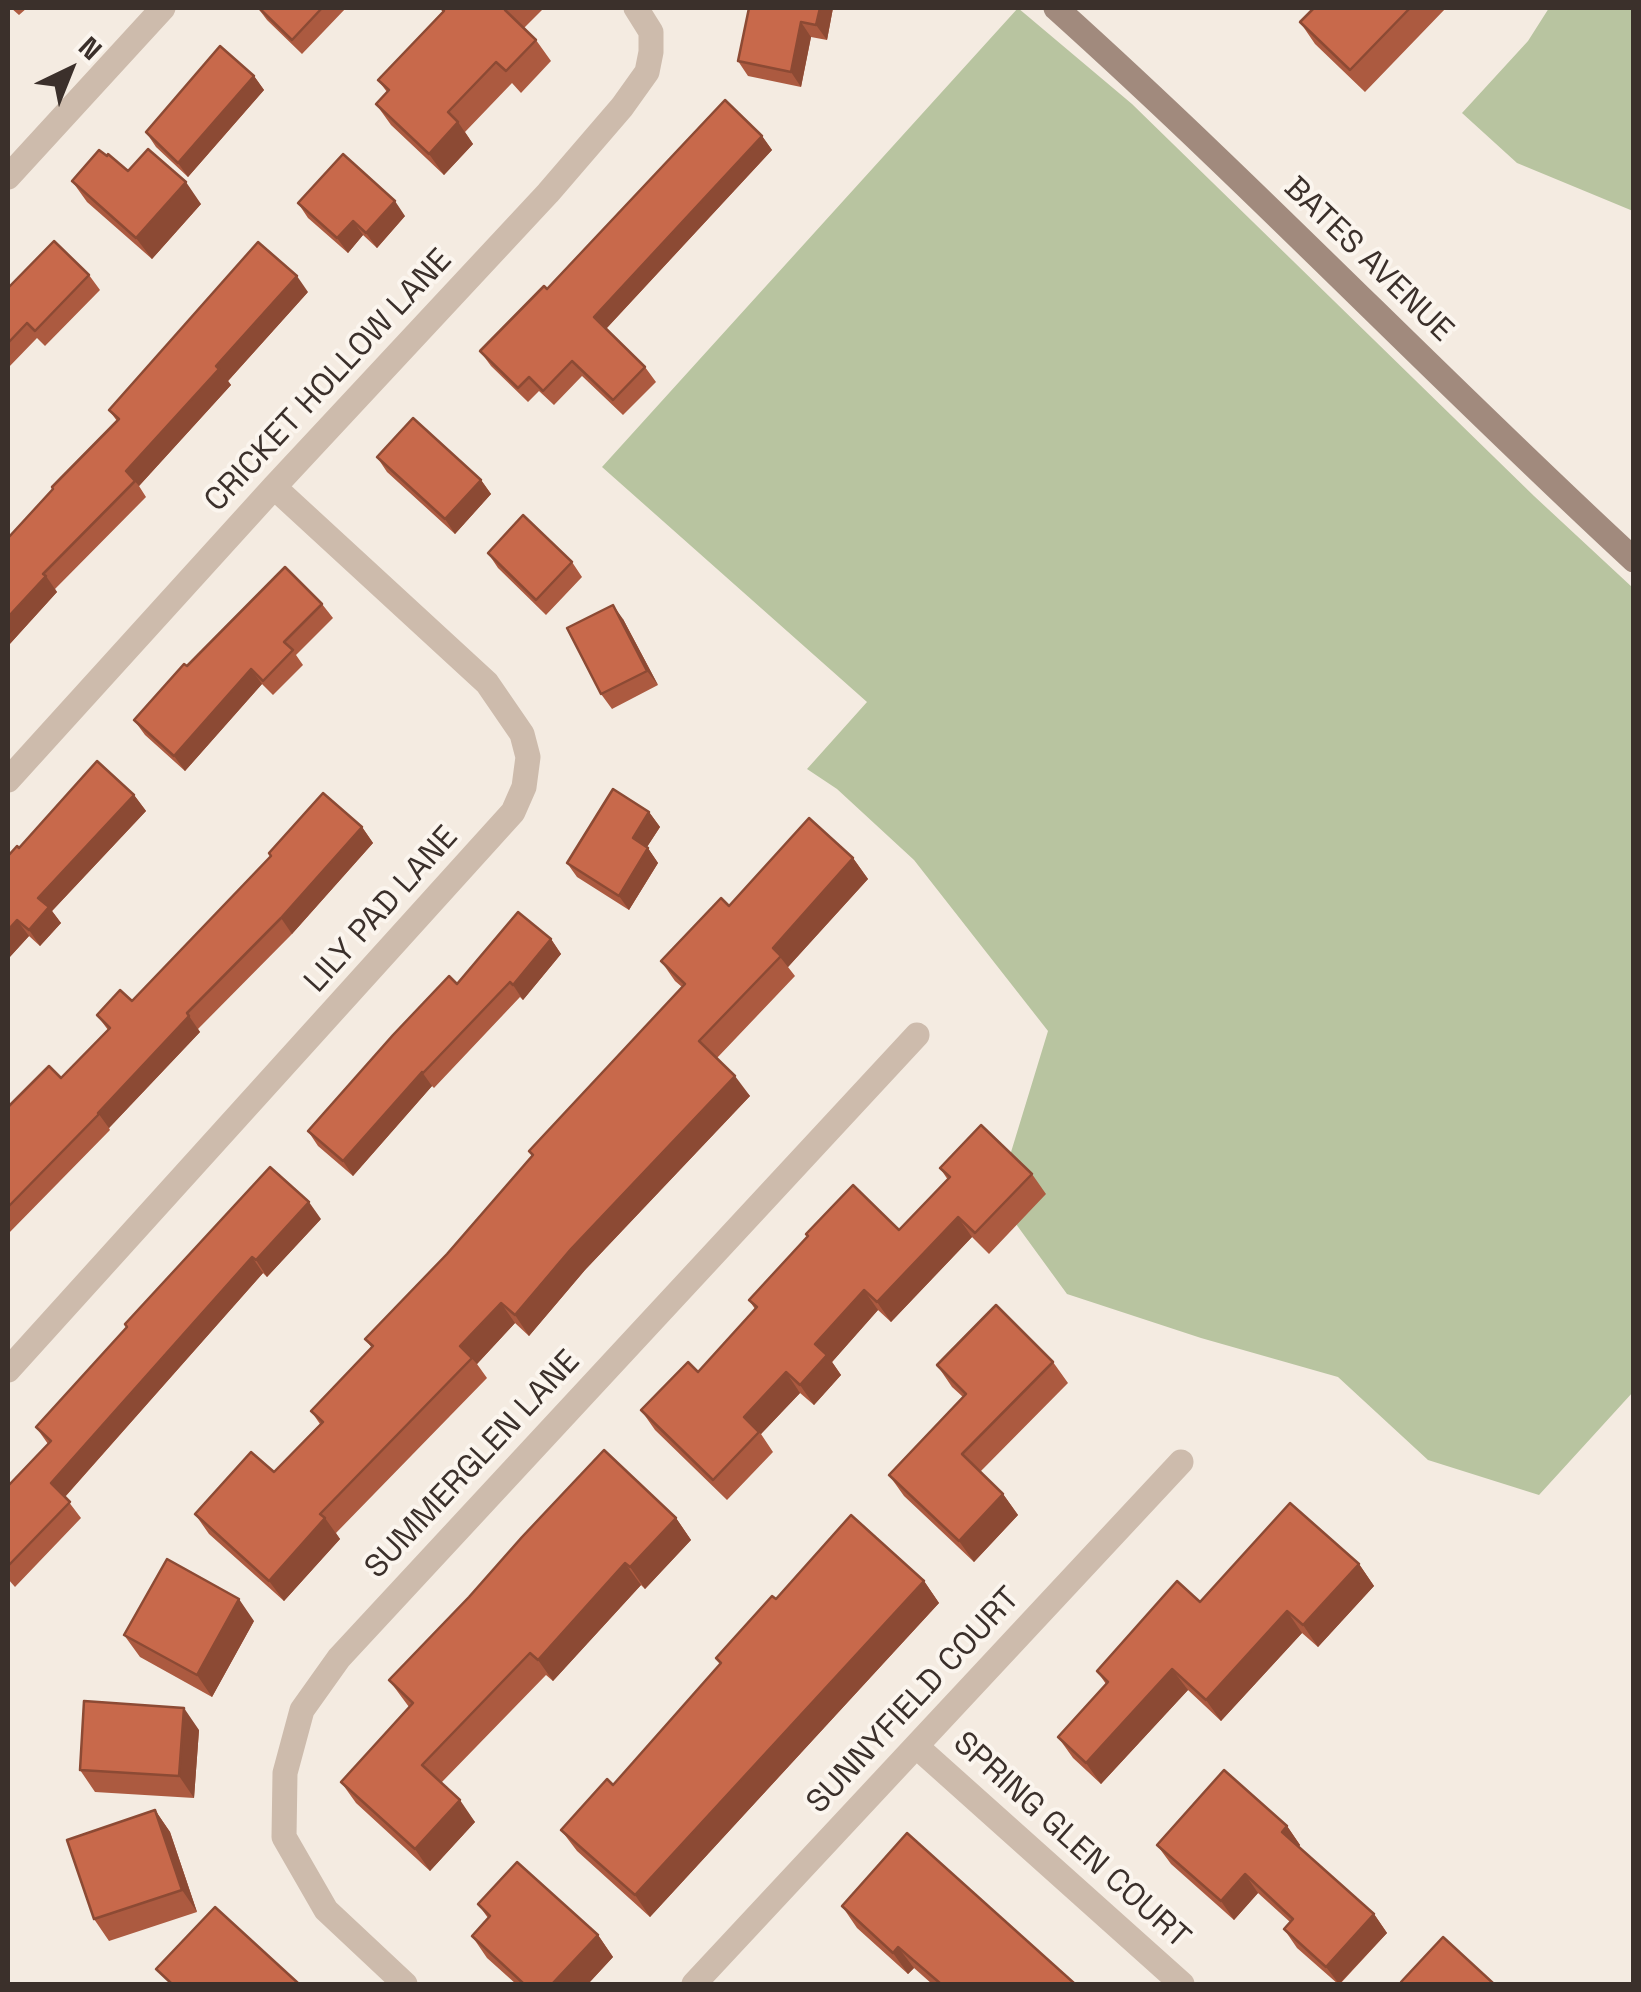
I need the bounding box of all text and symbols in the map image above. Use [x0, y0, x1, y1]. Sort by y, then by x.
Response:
north arrow [20, 20, 120, 120]
text: N [71, 28, 110, 68]
street label: BATES AVENUE [1275, 170, 1461, 350]
street label: CRICKET HOLLOW LANE [197, 242, 461, 520]
street label: LILY PAD LANE [297, 819, 467, 1001]
street label: SUMMERGLEN LANE [358, 1343, 588, 1587]
street label: SUNNYFIELD COURT [799, 1580, 1029, 1822]
street label: SPRING GLEN COURT [945, 1725, 1197, 1957]

